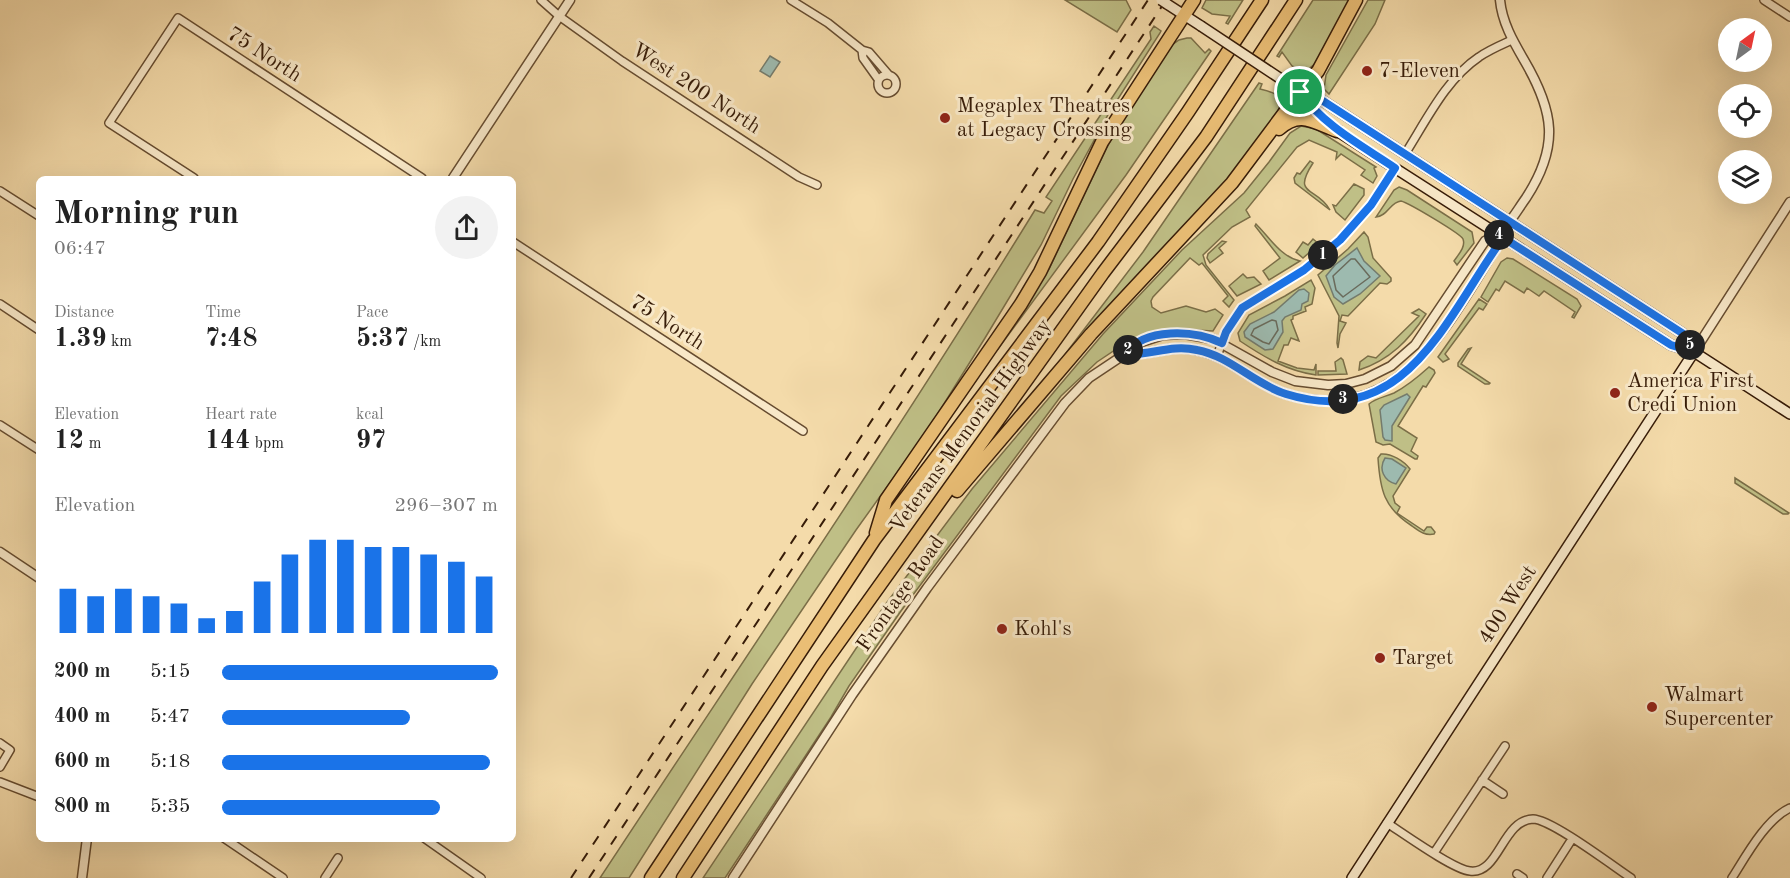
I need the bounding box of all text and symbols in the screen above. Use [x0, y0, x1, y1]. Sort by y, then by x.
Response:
north arrow [1718, 18, 1772, 72]
map controls [1718, 18, 1772, 204]
street label: 75 North [223, 23, 305, 87]
street label: West 200 North [628, 40, 764, 138]
place label: 7-Eleven [1379, 61, 1460, 82]
marker: 7-Eleven [1360, 64, 1374, 78]
pin [1274, 66, 1325, 117]
icon: arrive [1283, 75, 1316, 108]
button: locate [1718, 84, 1772, 138]
place label: Megaplex Theatres at Legacy Crossing [957, 96, 1133, 141]
marker: Megaplex Theatres at Legacy Crossing [938, 111, 952, 125]
button: layers [1718, 150, 1772, 204]
button: share [435, 196, 498, 259]
text: Morning run [54, 198, 239, 231]
pin: 4 [1484, 220, 1514, 250]
text: 4 [1494, 227, 1504, 243]
text: 06:47 [54, 239, 106, 259]
pin: 1 [1308, 240, 1338, 270]
text: 1 [1318, 247, 1328, 263]
street label: 75 North [626, 291, 708, 355]
text: Distance [54, 305, 114, 321]
text: Time [205, 305, 241, 321]
text: Pace [356, 305, 388, 321]
street label: Veterans Memorial Highway [887, 315, 1055, 537]
text: 1.39 [54, 326, 107, 352]
text: 7:48 [205, 326, 258, 352]
text: 5:37 [356, 326, 409, 352]
pin: 5 [1675, 330, 1705, 360]
text: km [107, 334, 132, 350]
text: /km [409, 334, 441, 350]
pin: 2 [1113, 335, 1143, 365]
text: 5 [1685, 337, 1695, 353]
text: 2 [1123, 342, 1133, 358]
place label: America First Credi Union [1627, 371, 1754, 416]
pin: 3 [1328, 384, 1358, 414]
marker: America First Credi Union [1608, 386, 1622, 400]
text: 3 [1338, 391, 1348, 407]
text: Elevation [54, 407, 119, 423]
text: Heart rate [205, 407, 277, 423]
text: kcal [356, 407, 384, 423]
text: 12 [54, 428, 84, 454]
text: 144 [205, 428, 250, 454]
text: 97 [356, 428, 386, 454]
text: m [84, 436, 101, 452]
text: bpm [250, 436, 284, 452]
text: Elevation [54, 496, 135, 516]
text: 296–307 m [395, 496, 498, 516]
street label: Frontage Road [853, 532, 949, 656]
street label: 400 West [1475, 562, 1541, 648]
place label: Kohl's [1014, 619, 1072, 640]
marker: Kohl's [995, 622, 1009, 636]
place label: Target [1392, 648, 1453, 669]
marker: Target [1373, 651, 1387, 665]
text: 200 m [54, 662, 110, 682]
text: 5:15 [150, 662, 190, 682]
place label: Walmart Supercenter [1664, 685, 1774, 730]
marker: Walmart Supercenter [1645, 700, 1659, 714]
text: 400 m [54, 707, 110, 727]
text: 5:47 [150, 707, 190, 727]
text: 600 m [54, 752, 110, 772]
text: 5:18 [150, 752, 190, 772]
text: 800 m [54, 797, 110, 817]
text: 5:35 [150, 797, 190, 817]

